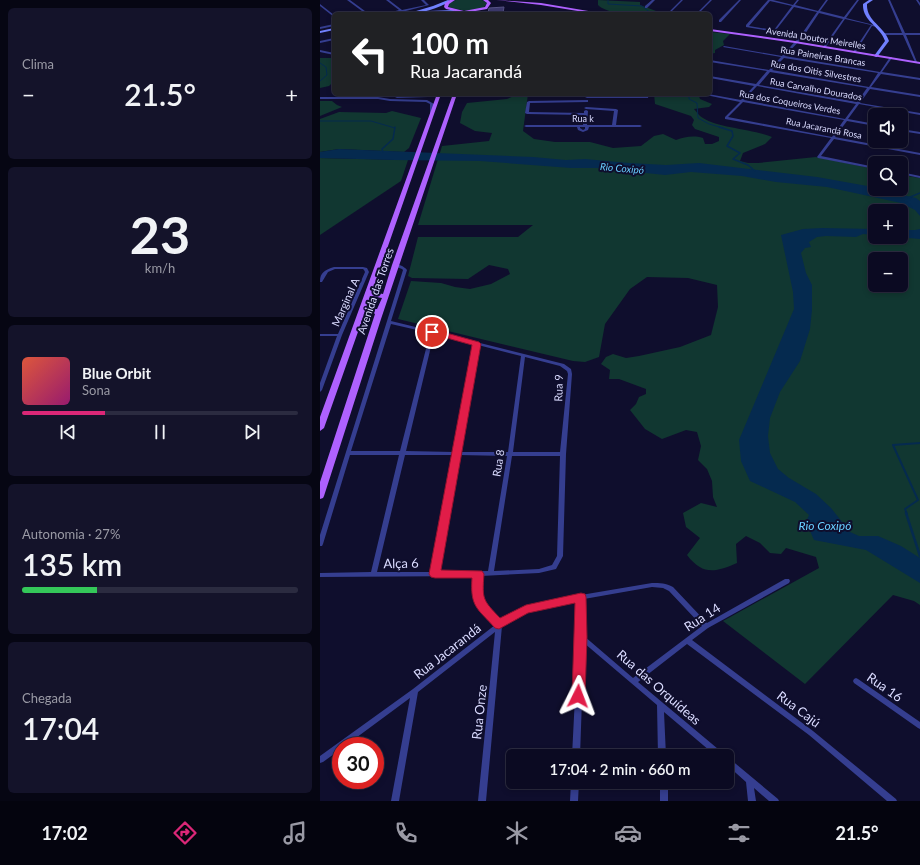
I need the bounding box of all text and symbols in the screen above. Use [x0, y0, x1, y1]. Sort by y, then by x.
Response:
street label: Avenida Doutor Meirelles [766, 25, 867, 51]
text: 100 m [410, 26, 489, 60]
icon: left [344, 28, 396, 80]
street label: Rua Paineiras Brancas [780, 44, 866, 68]
text: Clima [22, 56, 54, 72]
street label: Rua dos Oitis Silvestres [770, 58, 862, 84]
text: Rua Jacarandá [410, 60, 522, 82]
street label: Rua Carvalho Dourados [769, 75, 863, 103]
text: 21.5° [124, 76, 196, 112]
text: − [22, 81, 35, 108]
text: + [285, 81, 298, 108]
street label: Rua dos Coqueiros Verdes [739, 88, 842, 116]
map controls [868, 108, 908, 292]
button: sound [868, 108, 908, 148]
street label: Rua k [572, 113, 594, 124]
street label: Rua Jacarandá Rosa [785, 115, 863, 141]
button: search [868, 156, 908, 196]
water label: Rio Coxipó [600, 160, 644, 176]
text: 23 [130, 203, 190, 265]
button: + [868, 204, 908, 244]
street label: Avenida das Torres [354, 246, 396, 336]
button: − [868, 252, 908, 292]
text: km/h [145, 260, 175, 276]
street label: Marginal A [329, 275, 362, 328]
pin [415, 315, 449, 349]
icon: arrive [421, 321, 443, 343]
text: Blue Orbit [82, 364, 151, 382]
street label: Rua 9 [551, 374, 565, 402]
text: Sona [82, 382, 110, 398]
icon: previous [57, 421, 79, 443]
icon: pause [149, 421, 171, 443]
icon: next [241, 421, 263, 443]
street label: Rua 8 [489, 448, 507, 478]
water label: Rio Coxipó [799, 518, 851, 533]
text: Autonomia · 27% [22, 526, 120, 542]
text: 135 km [22, 546, 122, 582]
street label: Alça 6 [383, 555, 419, 571]
street label: Rua 14 [681, 599, 724, 635]
street label: Rua Jacarandá [410, 620, 484, 682]
street label: Rua das Orquídeas [614, 646, 705, 728]
street label: Rua 16 [864, 669, 906, 705]
position arrow [557, 675, 599, 717]
street label: Rua Onze [468, 684, 490, 740]
street label: Rua Cajú [774, 687, 824, 731]
text: Chegada [22, 690, 72, 706]
text: 17:04 [22, 710, 99, 746]
speed limit sign: 30 [332, 737, 384, 789]
text: 17:04 · 2 min · 660 m [550, 760, 690, 778]
icon: directions [171, 819, 199, 847]
icon: music [281, 819, 309, 847]
icon: phone [392, 819, 420, 847]
icon: climate [503, 819, 531, 847]
icon: car [614, 819, 642, 847]
icon: filters [725, 819, 753, 847]
text: 17:02 [41, 822, 88, 844]
text: 21.5° [836, 822, 879, 844]

